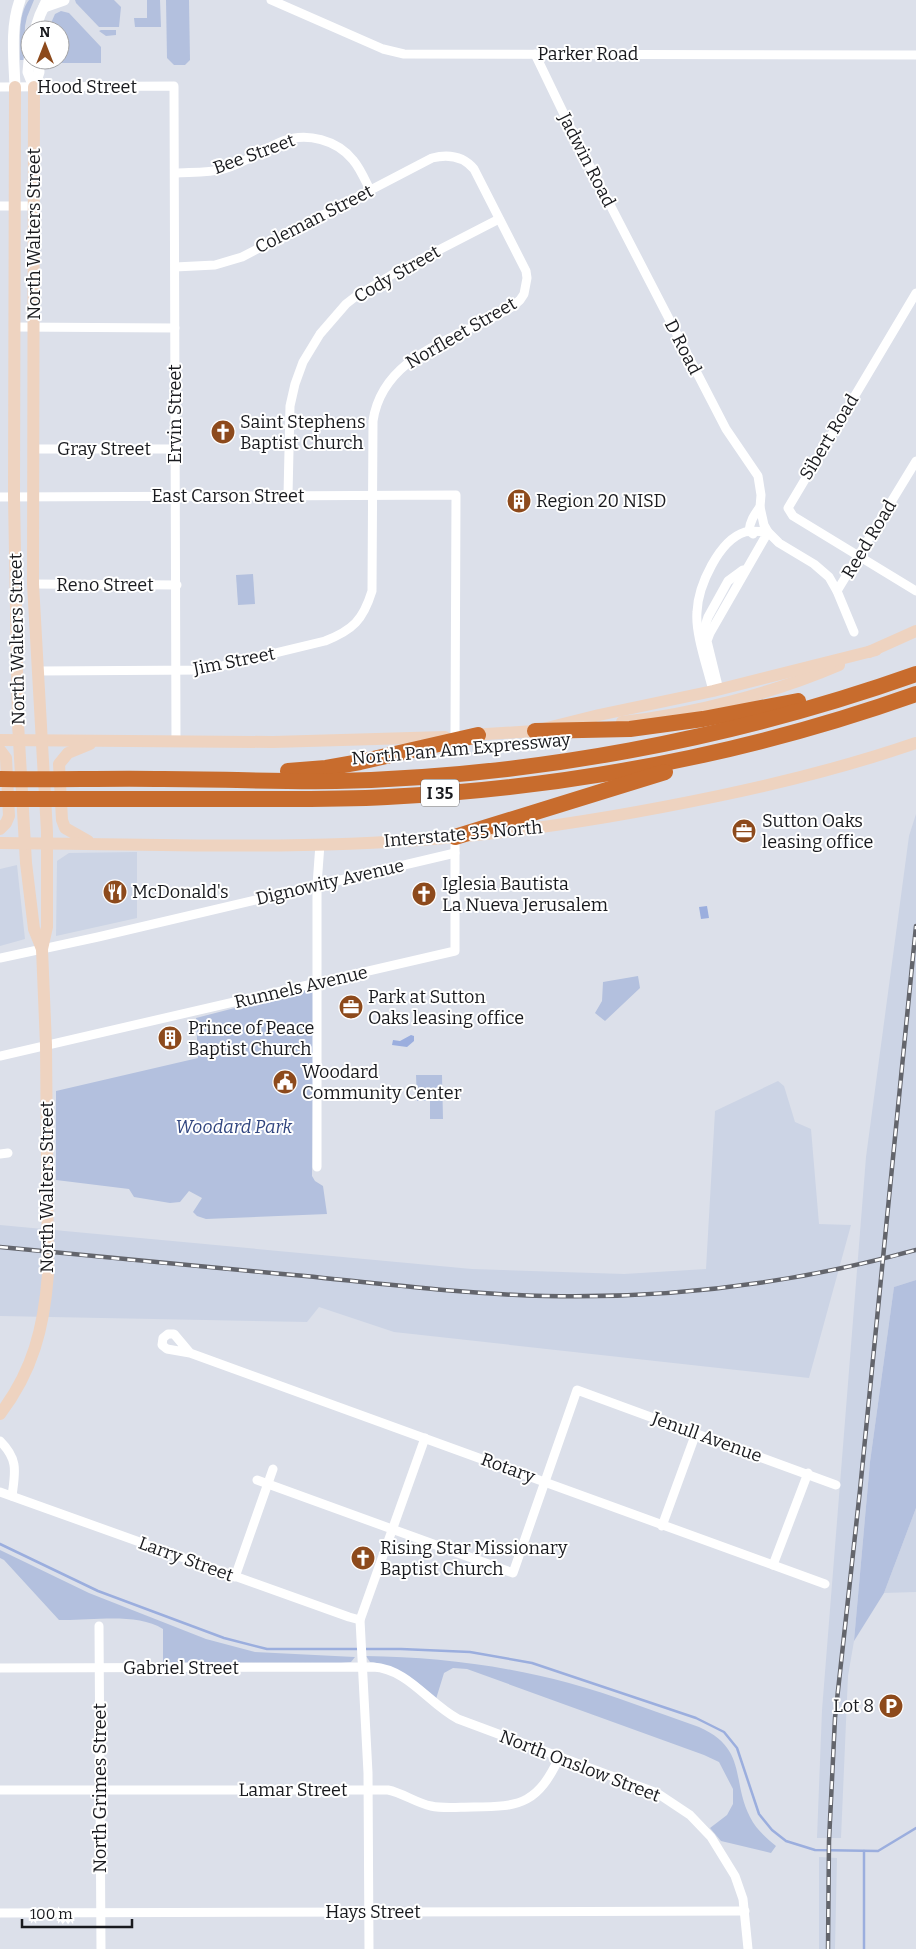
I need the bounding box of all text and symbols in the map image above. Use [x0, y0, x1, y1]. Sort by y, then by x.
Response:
north arrow [20, 20, 70, 70]
text: N [40, 24, 51, 41]
street label: Parker Road [537, 43, 639, 65]
street label: Hood Street [37, 76, 137, 98]
street label: Jadwin Road [553, 108, 620, 211]
street label: Bee Street [210, 129, 298, 179]
street label: North Walters Street [23, 147, 45, 320]
street label: Coleman Street [251, 180, 377, 258]
street label: Cody Street [350, 240, 444, 307]
street label: Norfleet Street [402, 292, 521, 374]
street label: D Road [660, 316, 706, 378]
street label: Ervin Street [164, 364, 186, 464]
street label: Sibert Road [795, 390, 863, 484]
place label: Saint Stephens Baptist Church [240, 411, 366, 454]
church icon: Saint Stephens Baptist Church [210, 419, 236, 445]
street label: Gray Street [57, 438, 151, 460]
street label: East Carson Street [152, 485, 305, 507]
building icon: Region 20 NISD [506, 488, 532, 514]
place label: Region 20 NISD [536, 490, 667, 512]
street label: Reed Road [837, 495, 901, 582]
street label: North Walters Street [4, 552, 30, 725]
street label: Reno Street [56, 574, 154, 596]
street label: Jim Street [190, 642, 277, 680]
street label: North Pan Am Expressway [350, 728, 572, 770]
road number: I 35 [421, 780, 459, 806]
place label: Sutton Oaks leasing office [762, 810, 873, 853]
street label: Interstate 35 North [383, 816, 543, 852]
office icon: Sutton Oaks leasing office [731, 818, 757, 844]
street label: Dignowity Avenue [254, 854, 406, 910]
place label: Iglesia Bautista La Nueva Jerusalem [442, 873, 608, 916]
restaurant icon: McDonald's [102, 879, 128, 905]
place label: McDonald's [132, 881, 229, 903]
church icon: Iglesia Bautista La Nueva Jerusalem [411, 881, 437, 907]
street label: Runnels Avenue [232, 961, 370, 1013]
place label: Park at Sutton Oaks leasing office [368, 986, 524, 1029]
office icon: Park at Sutton Oaks leasing office [338, 994, 364, 1020]
place label: Prince of Peace Baptist Church [188, 1017, 314, 1060]
building icon: Prince of Peace Baptist Church [157, 1025, 183, 1051]
place label: Woodard Community Center [302, 1061, 462, 1104]
public building icon: Woodard Community Center [272, 1069, 298, 1095]
street label: North Walters Street [36, 1100, 58, 1273]
park label: Woodard Park [176, 1116, 293, 1138]
street label: Jenull Avenue [648, 1407, 765, 1467]
street label: Rotary [478, 1448, 538, 1488]
street label: Larry Street [136, 1532, 237, 1587]
place label: Rising Star Missionary Baptist Church [380, 1537, 568, 1580]
church icon: Rising Star Missionary Baptist Church [350, 1545, 376, 1571]
street label: Gabriel Street [123, 1657, 239, 1679]
parking icon: Lot 8 [878, 1693, 904, 1719]
place label: Lot 8 [833, 1695, 874, 1717]
street label: North Grimes Street [89, 1703, 111, 1873]
street label: North Onslow Street [496, 1725, 664, 1807]
street label: Lamar Street [239, 1779, 348, 1801]
scale bar [22, 1896, 132, 1928]
street label: Hays Street [325, 1901, 421, 1923]
text: 100 m [30, 1905, 73, 1923]

